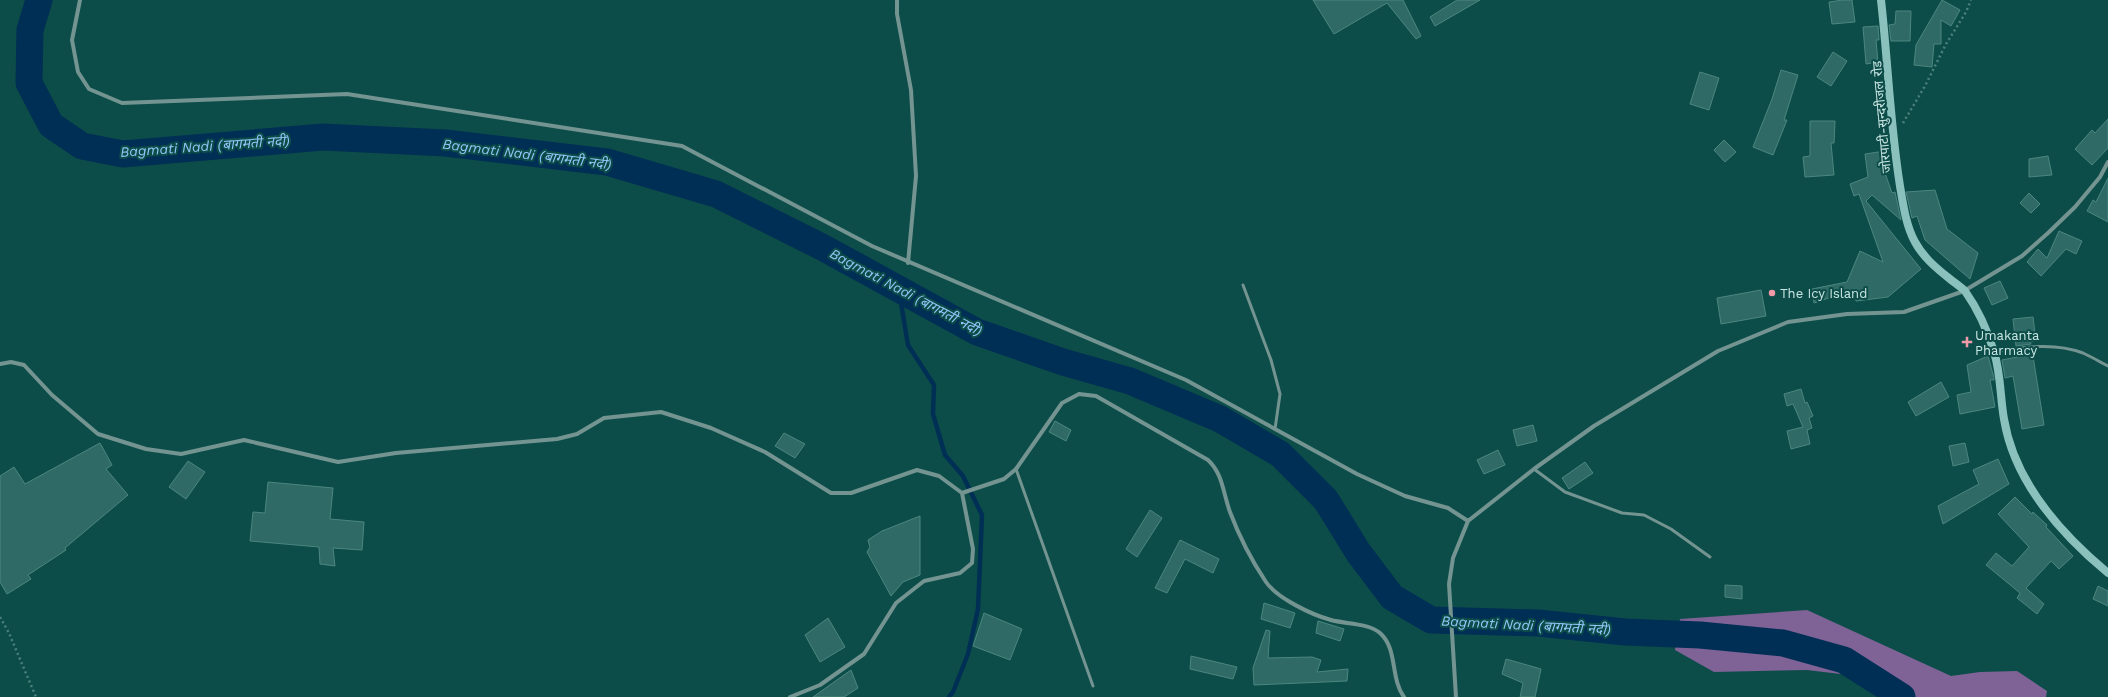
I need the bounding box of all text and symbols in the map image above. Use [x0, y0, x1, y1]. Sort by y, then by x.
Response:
street label: जोरपाटी-सुन्दरीजल रोड [1869, 59, 1895, 174]
water label: Bagmati Nadi (बागमती नदी) [120, 132, 291, 160]
water label: Bagmati Nadi (बागमती नदी) [442, 136, 613, 172]
water label: Bagmati Nadi (बागमती नदी) [827, 245, 985, 339]
place label: The Icy Island [1780, 286, 1867, 301]
marker: The Icy Island [1767, 288, 1777, 298]
place label: Umakanta Pharmacy [1975, 328, 2040, 358]
marker: Umakanta Pharmacy [1962, 337, 1972, 347]
water label: Bagmati Nadi (बागमती नदी) [1441, 613, 1611, 637]

